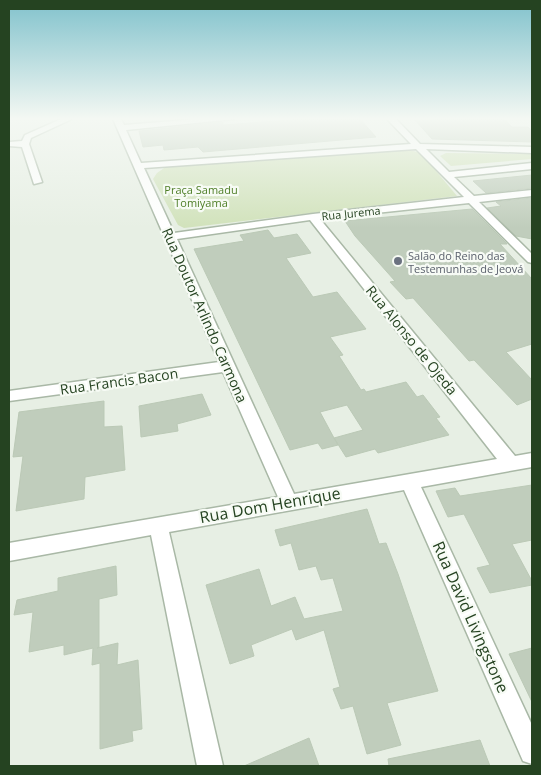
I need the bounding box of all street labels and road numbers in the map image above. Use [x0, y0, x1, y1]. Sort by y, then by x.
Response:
street label: Rua Jurema [321, 202, 381, 224]
street label: Rua Doutor Arlindo Carmona [158, 225, 252, 405]
street label: Rua Alonso de Ojeda [362, 281, 462, 399]
street label: Rua Francis Bacon [59, 363, 179, 399]
street label: Rua Dom Henrique [198, 482, 342, 528]
street label: Rua David Livingstone [428, 538, 514, 696]

